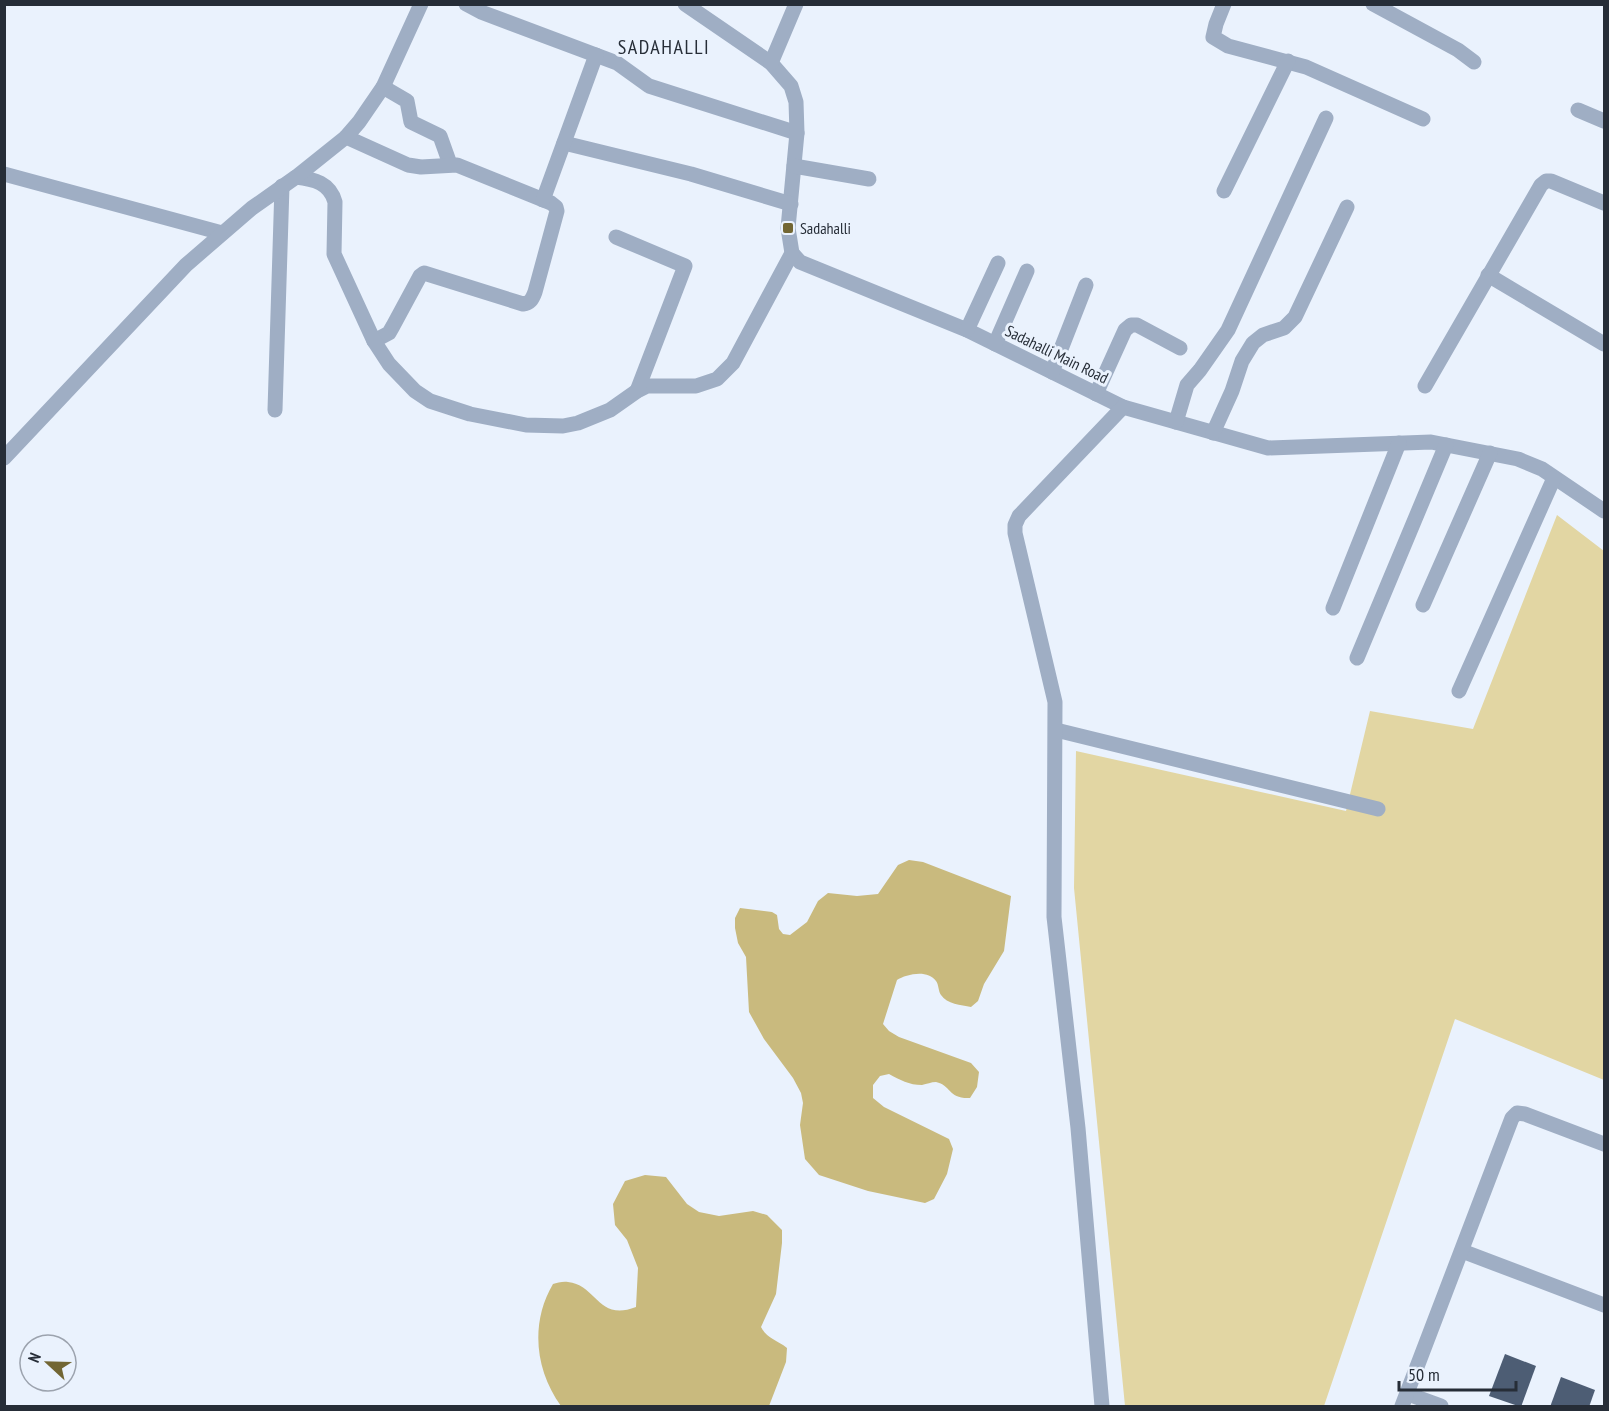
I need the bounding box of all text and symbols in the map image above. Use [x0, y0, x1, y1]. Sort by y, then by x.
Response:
district label: SADAHALLI [618, 34, 710, 60]
place label: Sadahalli [800, 218, 851, 238]
marker: Sadahalli [781, 221, 795, 235]
street label: Sadahalli Main Road [1002, 320, 1112, 388]
north arrow [18, 1333, 78, 1393]
text: N [23, 1350, 45, 1365]
scale bar [1399, 1354, 1516, 1392]
text: 50 m [1408, 1363, 1440, 1386]

